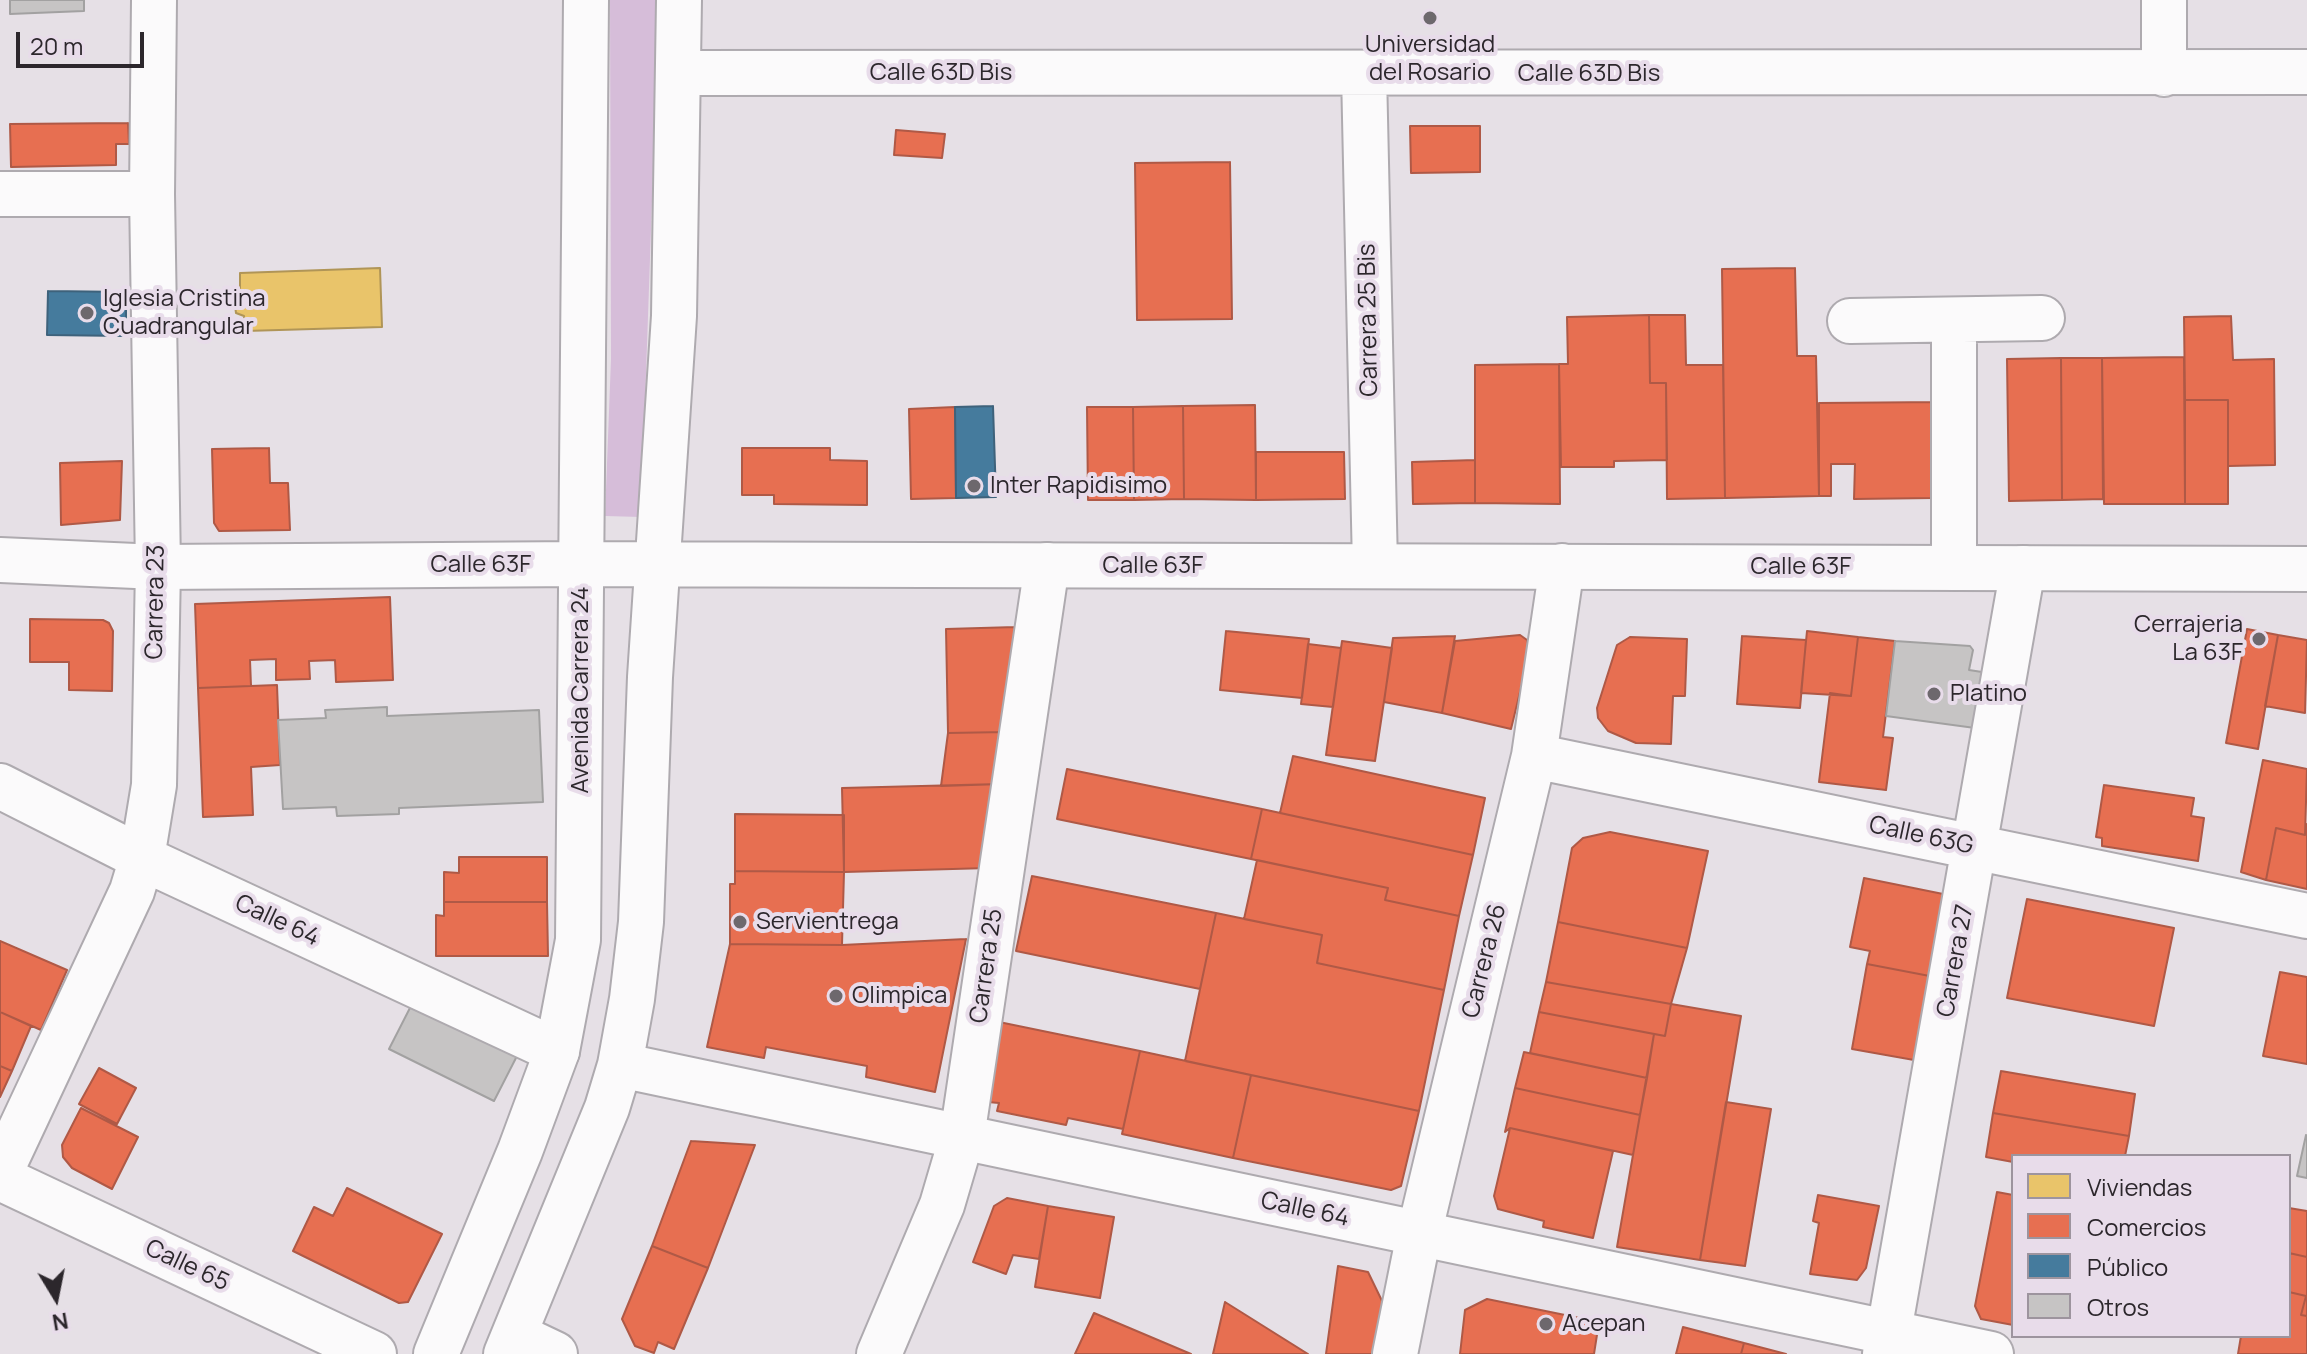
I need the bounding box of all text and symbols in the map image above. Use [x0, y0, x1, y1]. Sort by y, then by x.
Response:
marker: Universidad del Rosario [1421, 9, 1439, 27]
scale bar [20, 16, 148, 66]
text: 20 m [30, 29, 83, 62]
place label: Universidad del Rosario [1365, 31, 1495, 87]
street label: Calle 63D Bis [870, 59, 1012, 87]
street label: Calle 63D Bis [1518, 60, 1660, 88]
street label: Carrera 25 Bis [1353, 243, 1385, 397]
place label: Iglesia Cristina Cuadrangular [103, 285, 266, 341]
marker: Iglesia Cristina Cuadrangular [78, 304, 96, 322]
place label: Inter Rapidisimo [990, 472, 1167, 500]
marker: Inter Rapidisimo [965, 477, 983, 495]
street label: Carrera 23 [141, 544, 171, 660]
street label: Calle 63F [431, 551, 531, 579]
street label: Calle 63F [1103, 552, 1203, 580]
street label: Calle 63F [1751, 553, 1851, 581]
street label: Avenida Carrera 24 [567, 586, 595, 794]
place label: Cerrajeria La 63F [2134, 611, 2243, 667]
marker: Cerrajeria La 63F [2250, 630, 2268, 648]
place label: Platino [1950, 680, 2027, 708]
marker: Platino [1925, 685, 1943, 703]
street label: Calle 63G [1866, 811, 1976, 861]
street label: Calle 64 [230, 889, 324, 953]
street label: Carrera 26 [1457, 901, 1513, 1021]
street label: Carrera 27 [1932, 903, 1980, 1019]
street label: Carrera 25 [965, 907, 1009, 1025]
place label: Servientrega [756, 908, 899, 936]
marker: Servientrega [731, 913, 749, 931]
place label: Olimpica [852, 982, 947, 1010]
marker: Olimpica [827, 987, 845, 1005]
legend [2011, 1154, 2291, 1338]
text: Viviendas [2087, 1170, 2192, 1203]
street label: Calle 64 [1258, 1187, 1352, 1233]
text: Comercios [2087, 1210, 2206, 1243]
street label: Calle 65 [140, 1234, 234, 1298]
text: Público [2087, 1250, 2168, 1283]
north arrow [16, 1258, 96, 1338]
text: Otros [2087, 1290, 2149, 1323]
text: N [50, 1305, 71, 1338]
place label: Acepan [1562, 1310, 1646, 1338]
marker: Acepan [1537, 1315, 1555, 1333]

